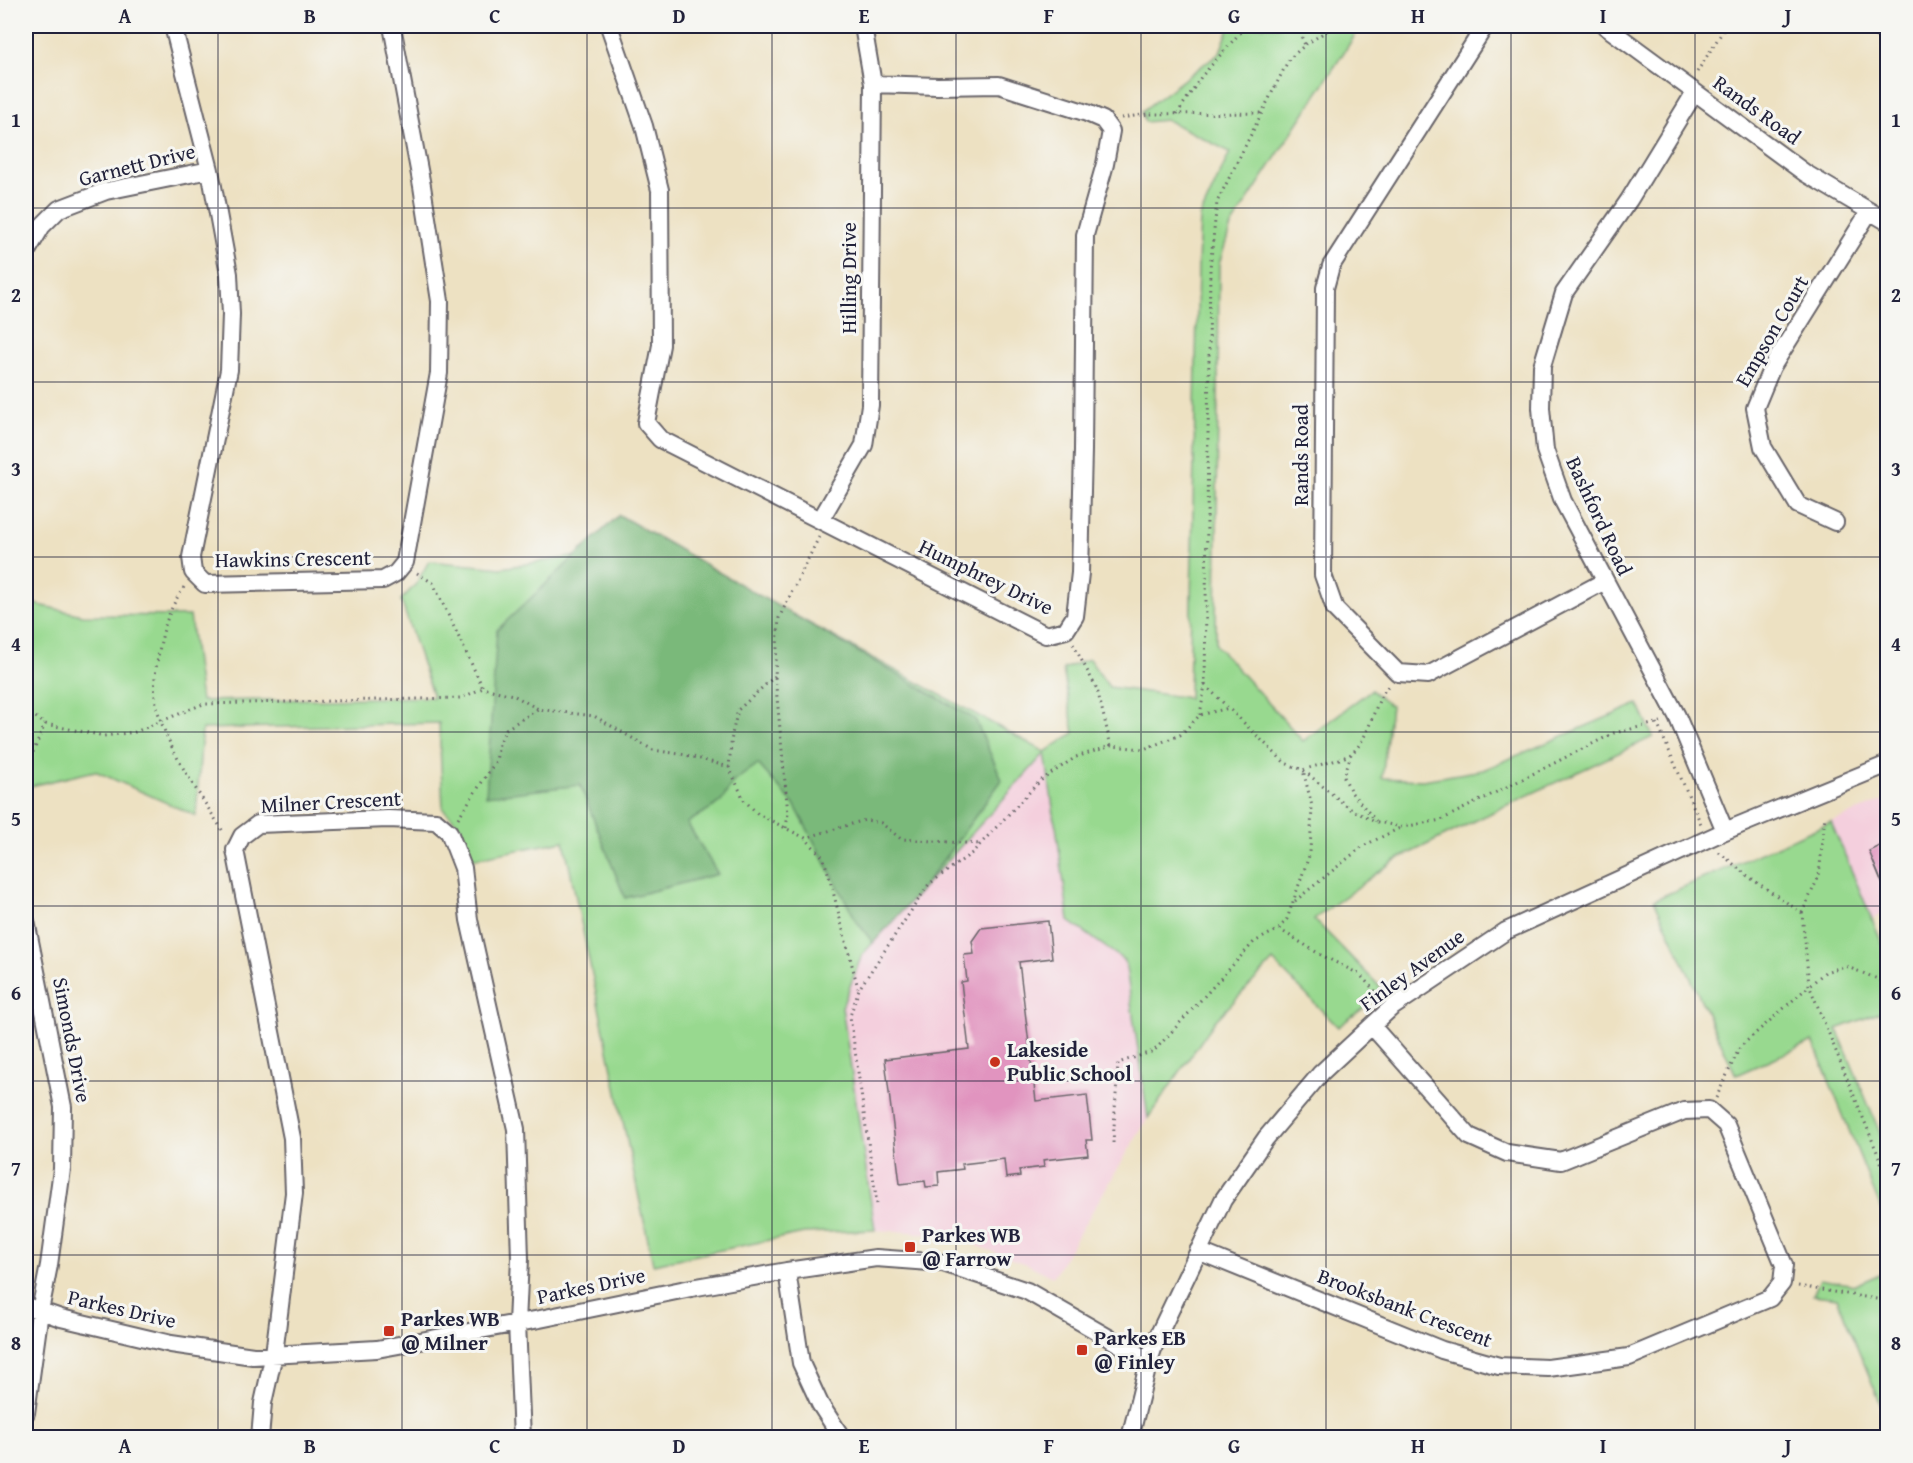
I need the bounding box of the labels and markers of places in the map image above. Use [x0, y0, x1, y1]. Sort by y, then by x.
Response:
place label: Lakeside Public School [1007, 1034, 1132, 1089]
marker: Lakeside Public School [988, 1055, 1002, 1069]
place label: Parkes WB @ Farrow [922, 1219, 1021, 1274]
marker: Parkes WB @ Farrow [903, 1240, 917, 1254]
place label: Parkes WB @ Milner [401, 1303, 500, 1358]
place label: Parkes EB @ Finley [1094, 1322, 1186, 1377]
marker: Parkes WB @ Milner [382, 1324, 396, 1338]
marker: Parkes EB @ Finley [1075, 1343, 1089, 1357]

